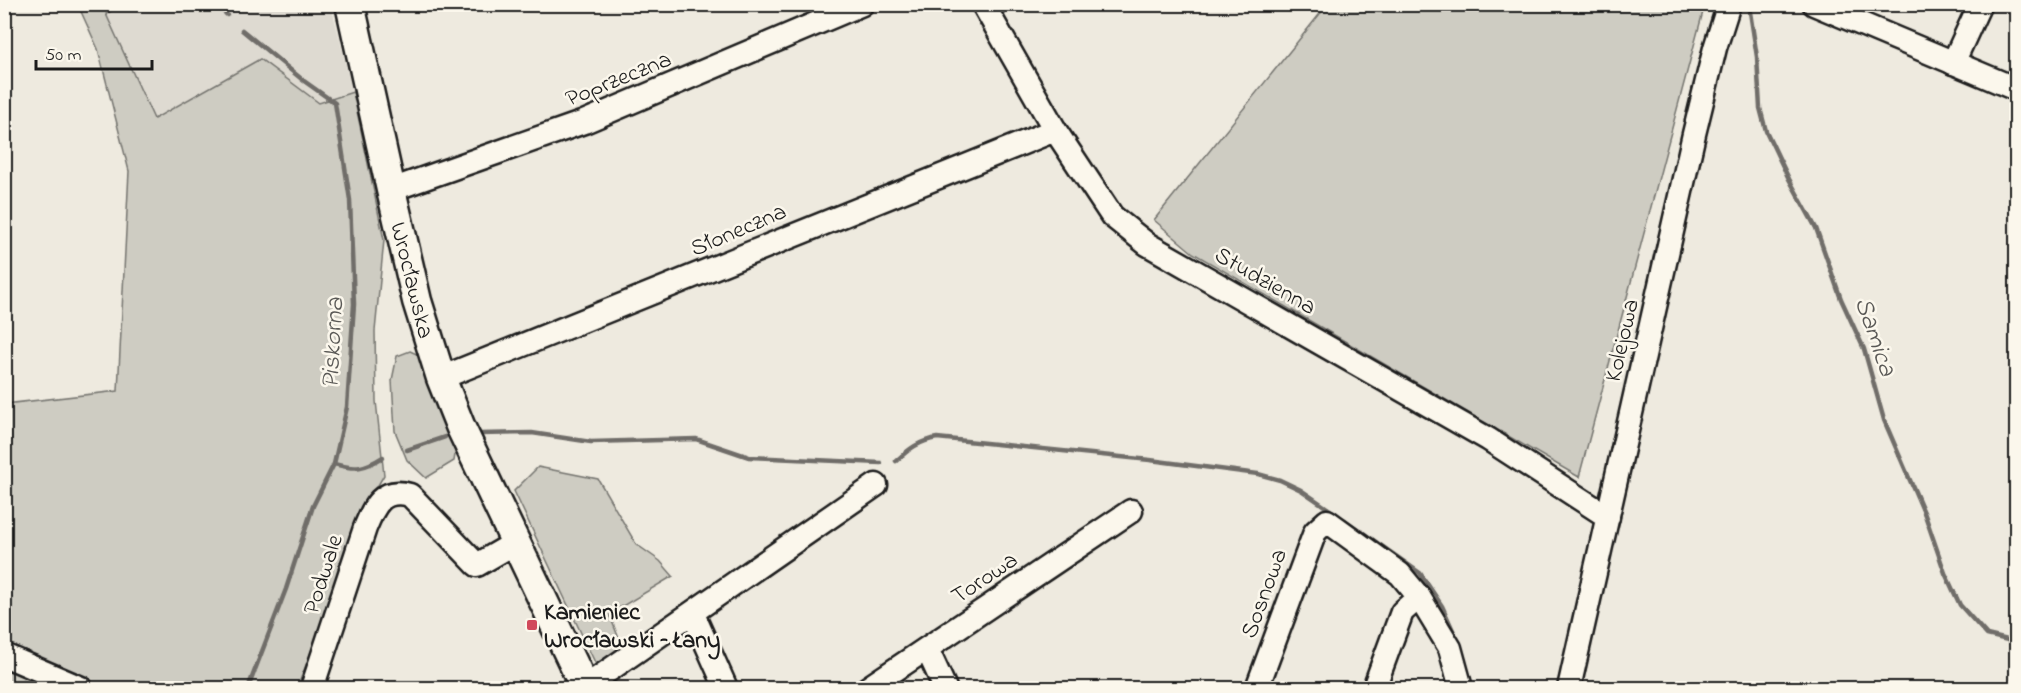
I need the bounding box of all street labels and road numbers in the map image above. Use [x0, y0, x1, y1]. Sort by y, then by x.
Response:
street label: Poprzeczna [561, 43, 677, 117]
street label: Słoneczna [685, 195, 793, 267]
street label: Wrocławska [379, 219, 442, 343]
street label: Studzienna [1207, 239, 1322, 325]
street label: Kolejowa [1597, 296, 1650, 386]
street label: Podwale [295, 530, 354, 619]
street label: Torowa [945, 544, 1026, 614]
street label: Sosnowa [1233, 544, 1298, 644]

